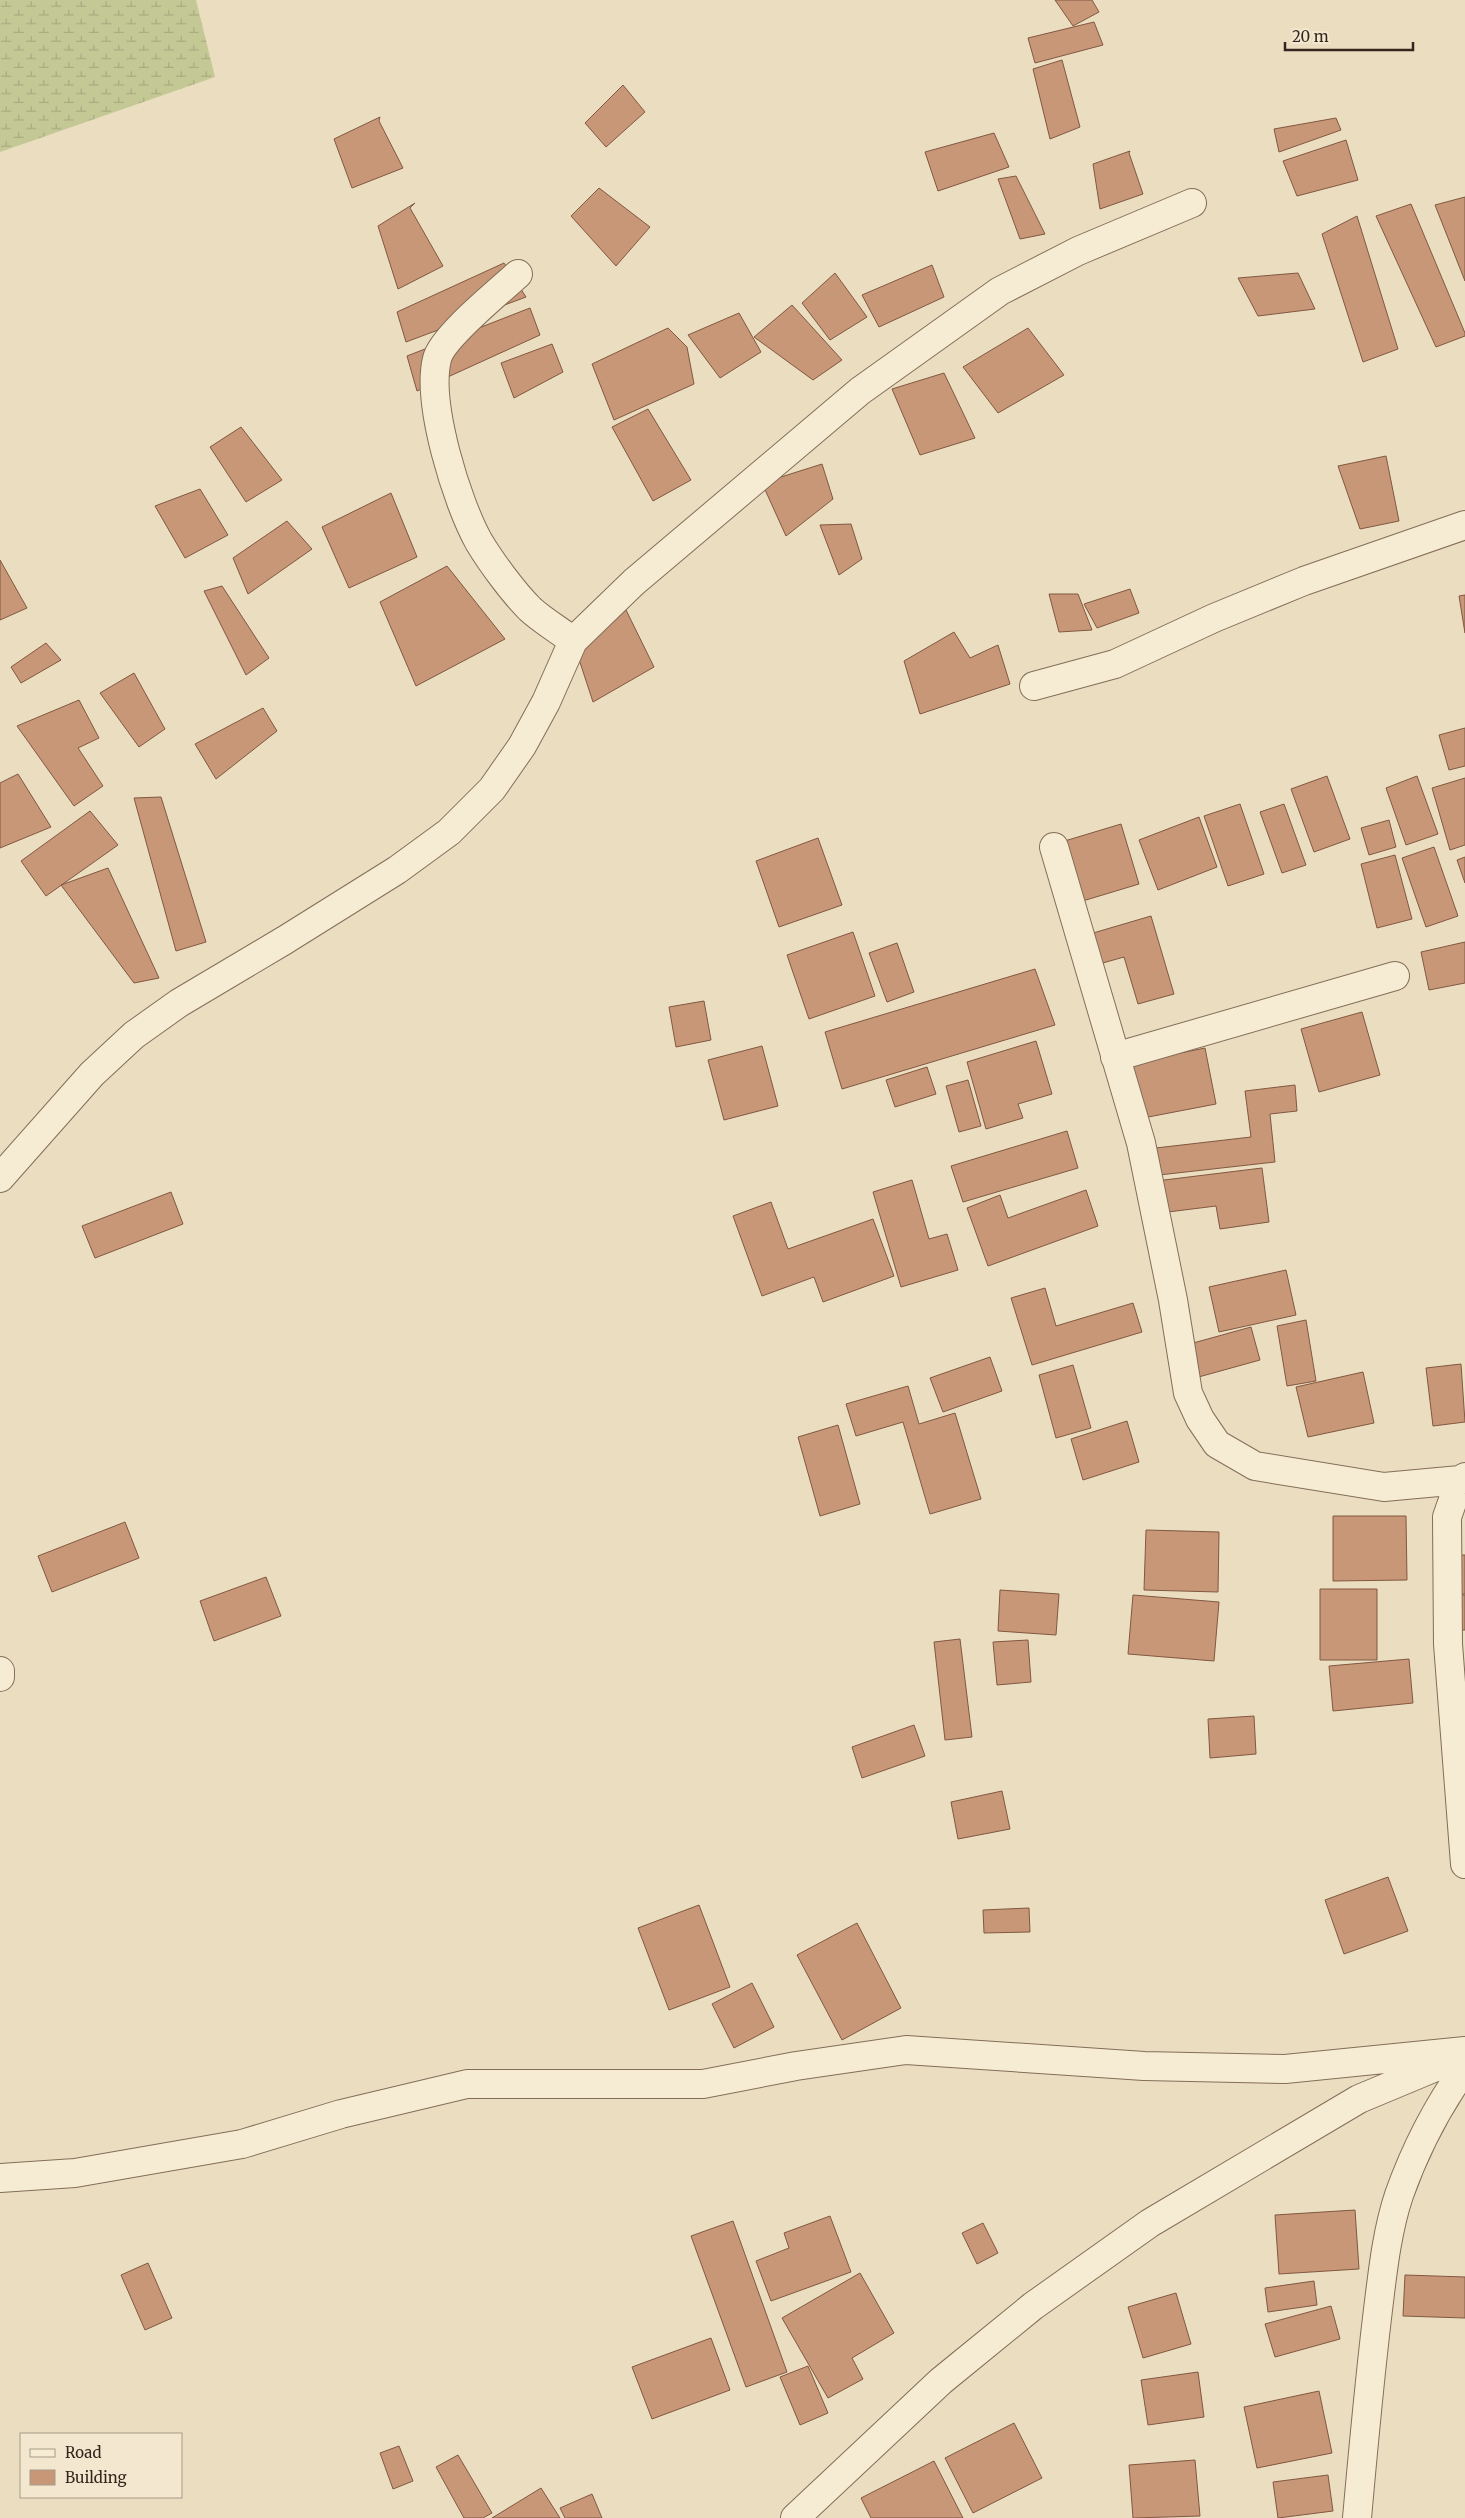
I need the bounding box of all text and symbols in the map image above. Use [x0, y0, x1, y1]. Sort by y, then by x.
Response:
scale bar [1285, 20, 1412, 52]
text: 20 m [1292, 27, 1329, 46]
legend [20, 2433, 182, 2498]
text: Road [65, 2443, 101, 2462]
text: Building [65, 2468, 127, 2487]

